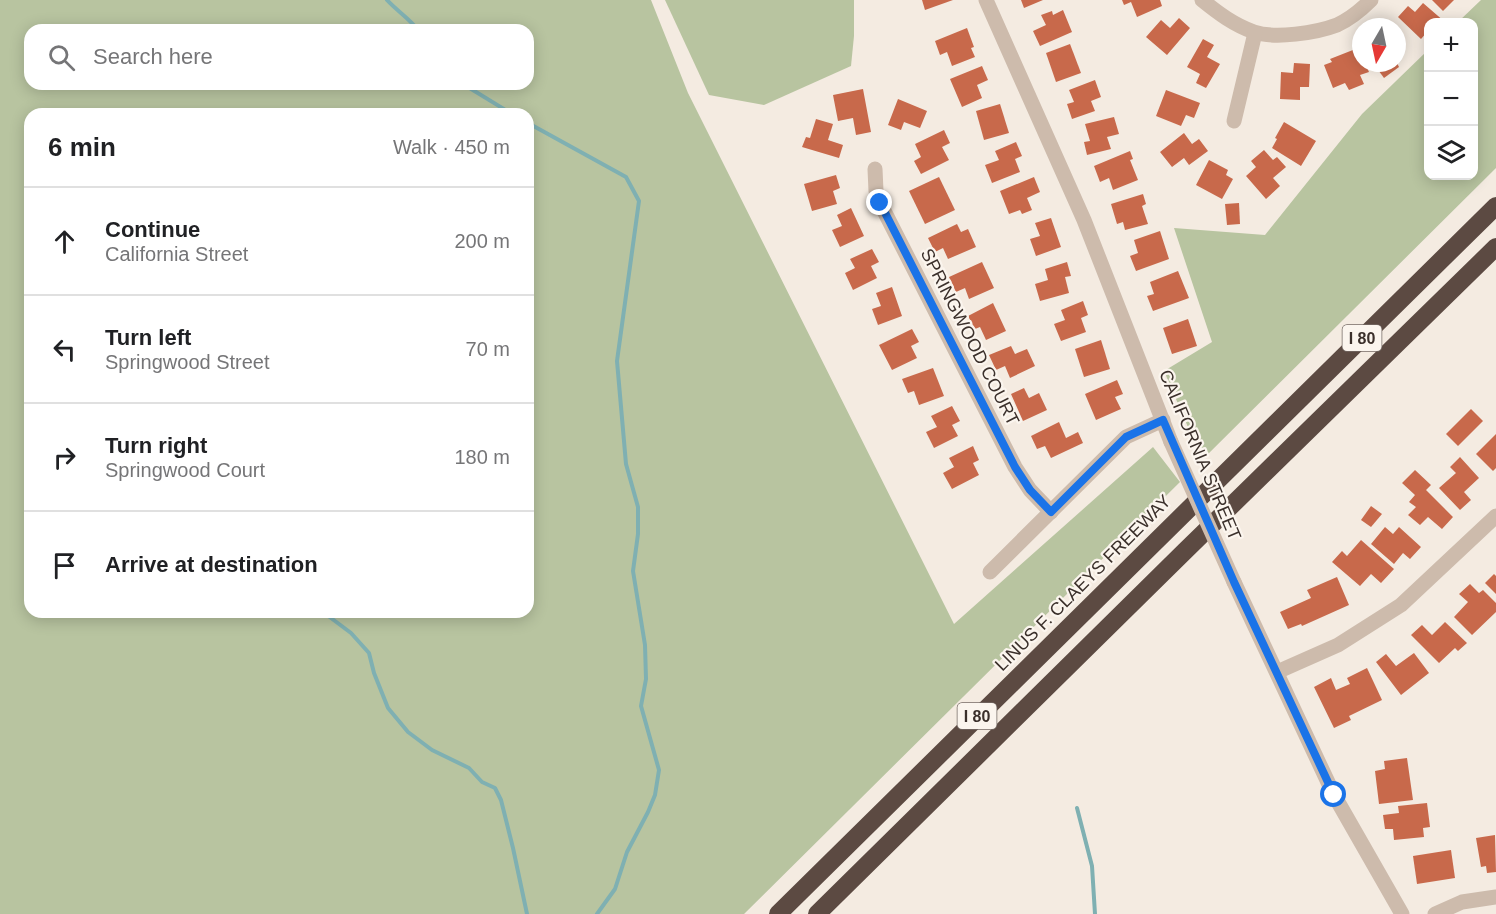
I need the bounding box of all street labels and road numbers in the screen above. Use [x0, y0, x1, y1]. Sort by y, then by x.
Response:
street label: SPRINGWOOD COURT [917, 245, 1023, 429]
road number: I 80 [1342, 325, 1382, 351]
street label: CALIFORNIA STREET [1155, 367, 1245, 543]
street label: LINUS F. CLAEYS FREEWAY [991, 491, 1175, 675]
road number: I 80 [958, 703, 996, 729]

